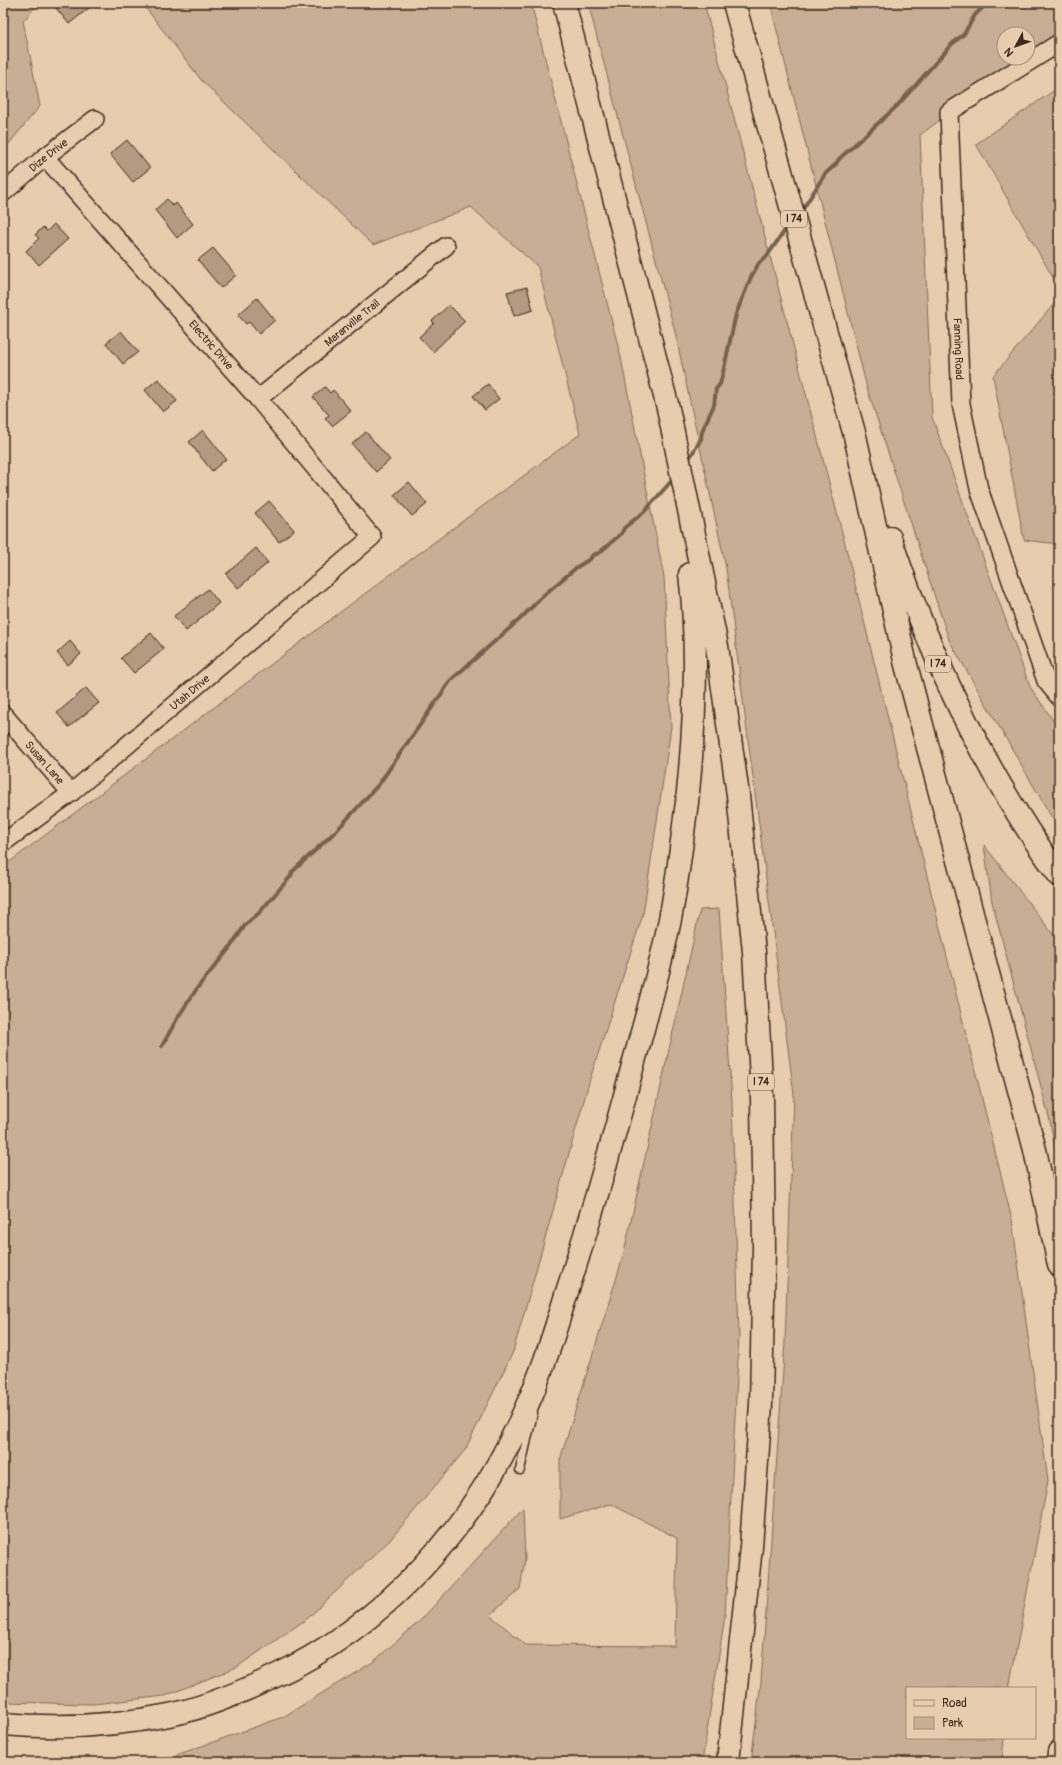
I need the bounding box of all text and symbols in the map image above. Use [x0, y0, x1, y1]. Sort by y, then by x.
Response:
north arrow [996, 26, 1036, 66]
text: N [1001, 45, 1016, 59]
street label: Dize Drive [26, 135, 71, 174]
road number: I 74 [781, 211, 807, 227]
street label: Maranville Trail [322, 296, 382, 349]
street label: Electric Drive [186, 318, 236, 373]
street label: Fanning Road [951, 318, 967, 380]
road number: I 74 [925, 656, 951, 672]
street label: Utah Drive [167, 671, 212, 713]
street label: Susan Lane [23, 738, 67, 787]
road number: I 74 [748, 1074, 774, 1090]
legend [906, 1687, 1036, 1739]
text: Road [942, 1696, 967, 1711]
text: Park [942, 1716, 963, 1731]

